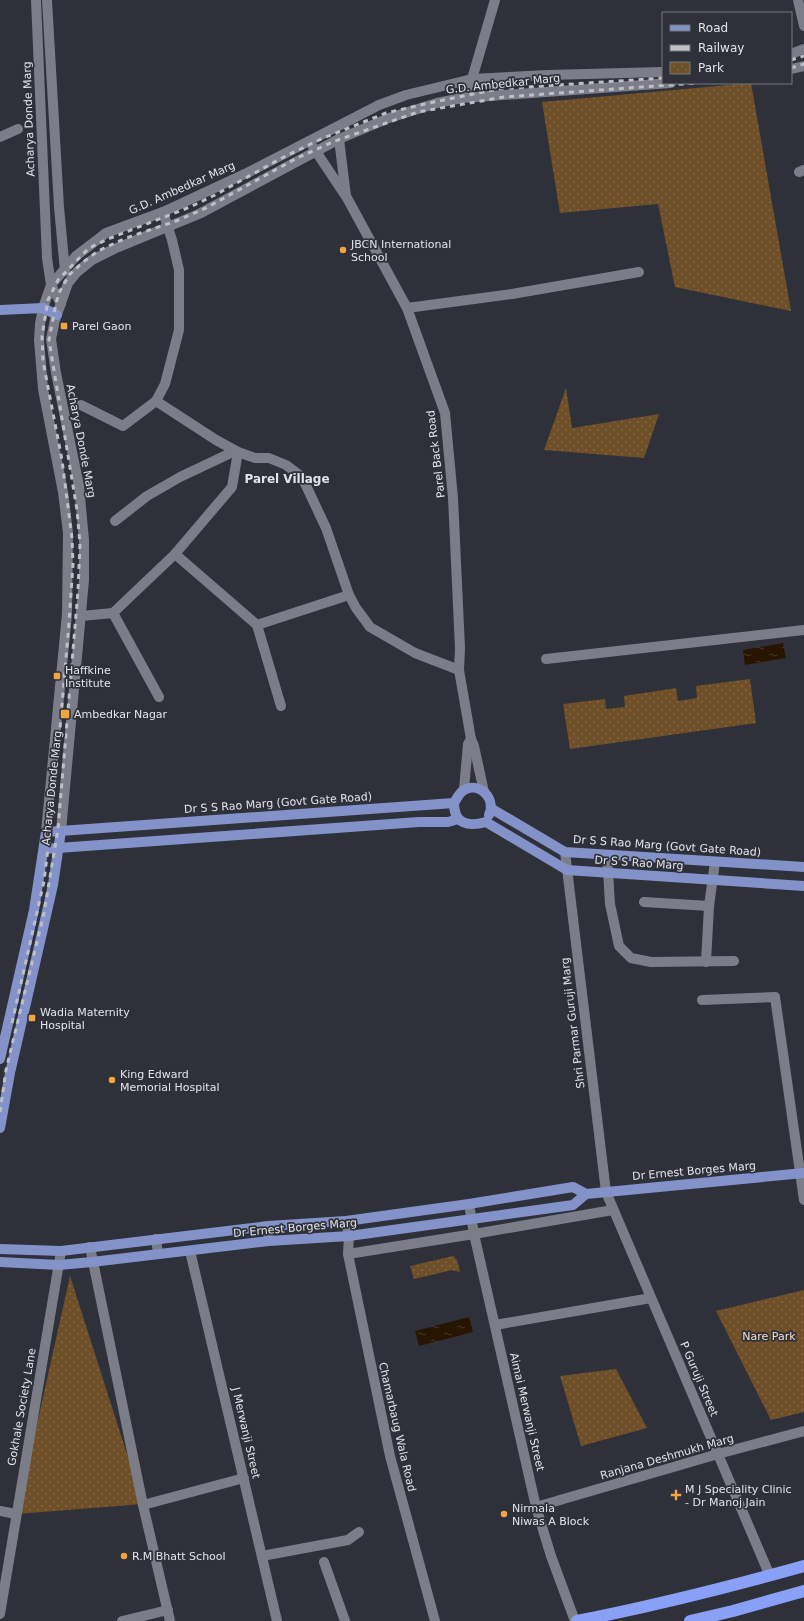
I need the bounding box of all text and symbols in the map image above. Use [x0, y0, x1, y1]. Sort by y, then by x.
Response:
legend [662, 12, 792, 84]
text: Road [698, 21, 728, 35]
text: Railway [698, 41, 744, 55]
street label: Acharya Donde Marg [20, 61, 38, 177]
text: Park [698, 61, 724, 75]
street label: G.D. Ambedkar Marg [445, 72, 561, 96]
street label: G.D. Ambedkar Marg [127, 159, 237, 217]
place label: JBCN International School [350, 238, 451, 264]
marker: JBCN International School [338, 245, 348, 255]
place label: Parel Gaon [72, 320, 131, 333]
marker: Parel Gaon [59, 321, 69, 331]
street label: Acharya Donde Marg [64, 383, 98, 499]
street label: Parel Back Road [424, 409, 448, 499]
district label: Parel Village [244, 472, 330, 486]
place label: Haffkine Institute [65, 664, 111, 690]
marker: Haffkine Institute [52, 671, 62, 681]
marker: Ambedkar Nagar [59, 708, 71, 720]
place label: Ambedkar Nagar [74, 708, 168, 721]
street label: Acharya Donde Marg [40, 730, 64, 846]
street label: Dr S S Rao Marg (Govt Gate Road) [184, 790, 372, 816]
street label: Dr S S Rao Marg (Govt Gate Road) [573, 833, 761, 859]
street label: Dr S S Rao Marg [594, 853, 684, 873]
street label: Shri Parmar Guruji Marg [559, 957, 587, 1089]
place label: Wadia Maternity Hospital [40, 1006, 130, 1032]
marker: Wadia Maternity Hospital [27, 1013, 37, 1023]
place label: King Edward Memorial Hospital [120, 1068, 219, 1094]
marker: King Edward Memorial Hospital [107, 1075, 117, 1085]
street label: Dr Ernest Borges Marg [632, 1159, 756, 1183]
street label: Dr Ernest Borges Marg [233, 1216, 357, 1240]
park label: Nare Park [742, 1330, 796, 1343]
street label: P Guruji Street [677, 1340, 721, 1419]
street label: Gokhale Society Lane [5, 1347, 39, 1467]
street label: Aimai Merwanji Street [507, 1352, 547, 1473]
street label: Chamarbaug Wala Road [376, 1361, 418, 1493]
street label: J Merwanji Street [229, 1385, 263, 1481]
street label: Ranjana Deshmukh Marg [599, 1432, 735, 1482]
place label: M J Speciality Clinic - Dr Manoj Jain [685, 1483, 792, 1509]
marker: M J Speciality Clinic - Dr Manoj Jain [670, 1489, 682, 1501]
place label: Nirmala Niwas A Block [512, 1502, 590, 1528]
marker: Nirmala Niwas A Block [499, 1509, 509, 1519]
place label: R.M Bhatt School [132, 1550, 226, 1563]
marker: R.M Bhatt School [119, 1551, 129, 1561]

